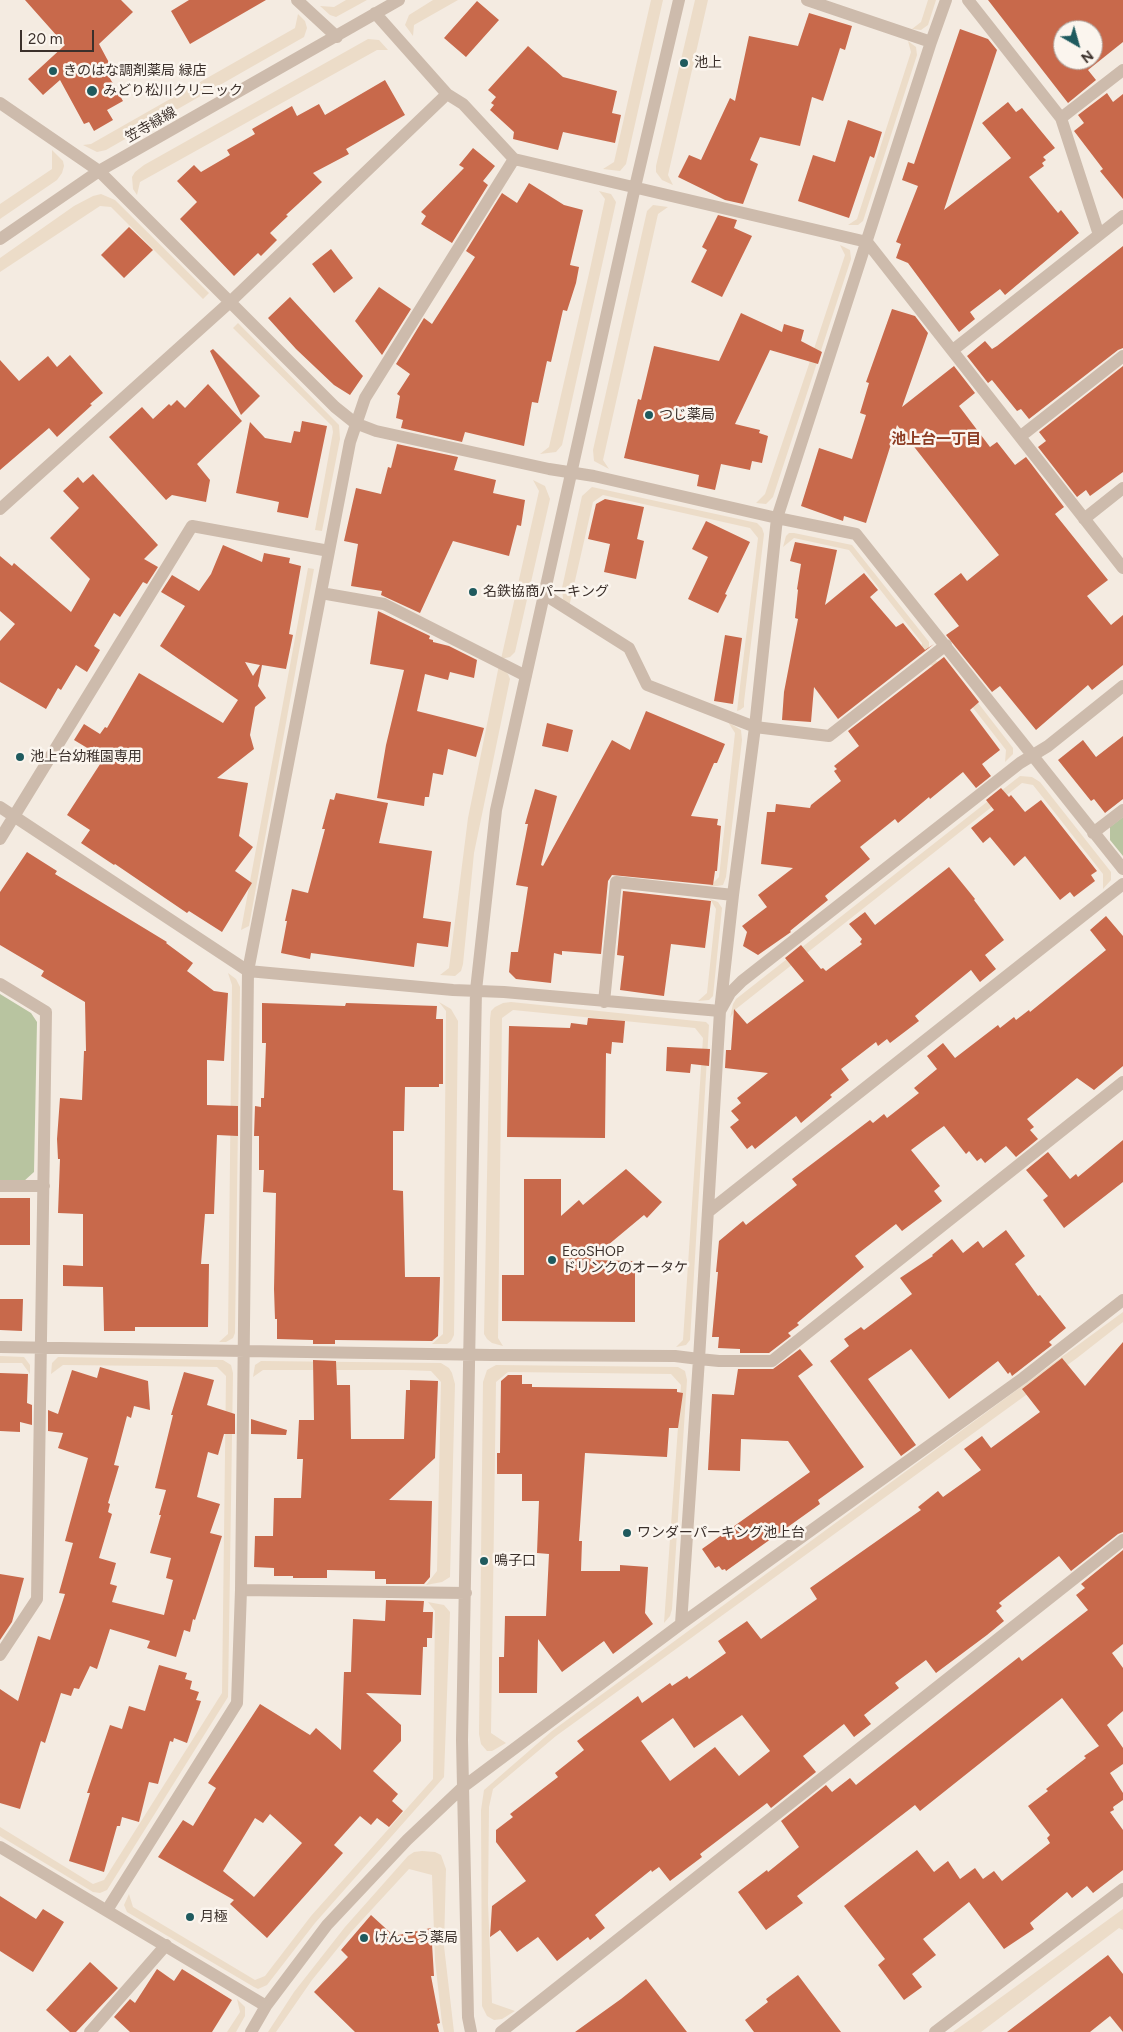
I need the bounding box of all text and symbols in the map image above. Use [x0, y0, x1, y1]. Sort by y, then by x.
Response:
scale bar [22, 20, 96, 52]
north arrow [1053, 20, 1103, 70]
text: 20 m [28, 30, 62, 48]
text: N [1077, 46, 1096, 66]
place label: 池上 [694, 55, 722, 71]
marker: 池上 [678, 57, 690, 69]
place label: きのはな調剤薬局 緑店 [63, 63, 206, 79]
marker: きのはな調剤薬局 緑店 [47, 65, 59, 77]
place label: みどり松川クリニック [103, 83, 243, 99]
marker: みどり松川クリニック [85, 84, 99, 98]
street label: 笠寺緑線 [123, 104, 179, 146]
place label: つじ薬局 [659, 407, 715, 423]
marker: つじ薬局 [643, 409, 655, 421]
district label: 池上台一丁目 [891, 431, 981, 449]
place label: 名鉄協商パーキング [483, 584, 609, 600]
marker: 名鉄協商パーキング [467, 586, 479, 598]
place label: 池上台幼稚園専用 [30, 749, 142, 765]
marker: 池上台幼稚園専用 [14, 751, 26, 763]
place label: EcoSHOP ドリンクのオータケ [562, 1244, 688, 1276]
marker: EcoSHOP ドリンクのオータケ [546, 1254, 558, 1266]
place label: ワンダーパーキング池上台 [637, 1525, 805, 1541]
marker: ワンダーパーキング池上台 [621, 1527, 633, 1539]
place label: 鳴子口 [494, 1553, 536, 1569]
marker: 鳴子口 [478, 1555, 490, 1567]
place label: 月極 [200, 1909, 228, 1925]
marker: 月極 [184, 1911, 196, 1923]
place label: けんこう薬局 [374, 1930, 458, 1946]
marker: けんこう薬局 [358, 1932, 370, 1944]

